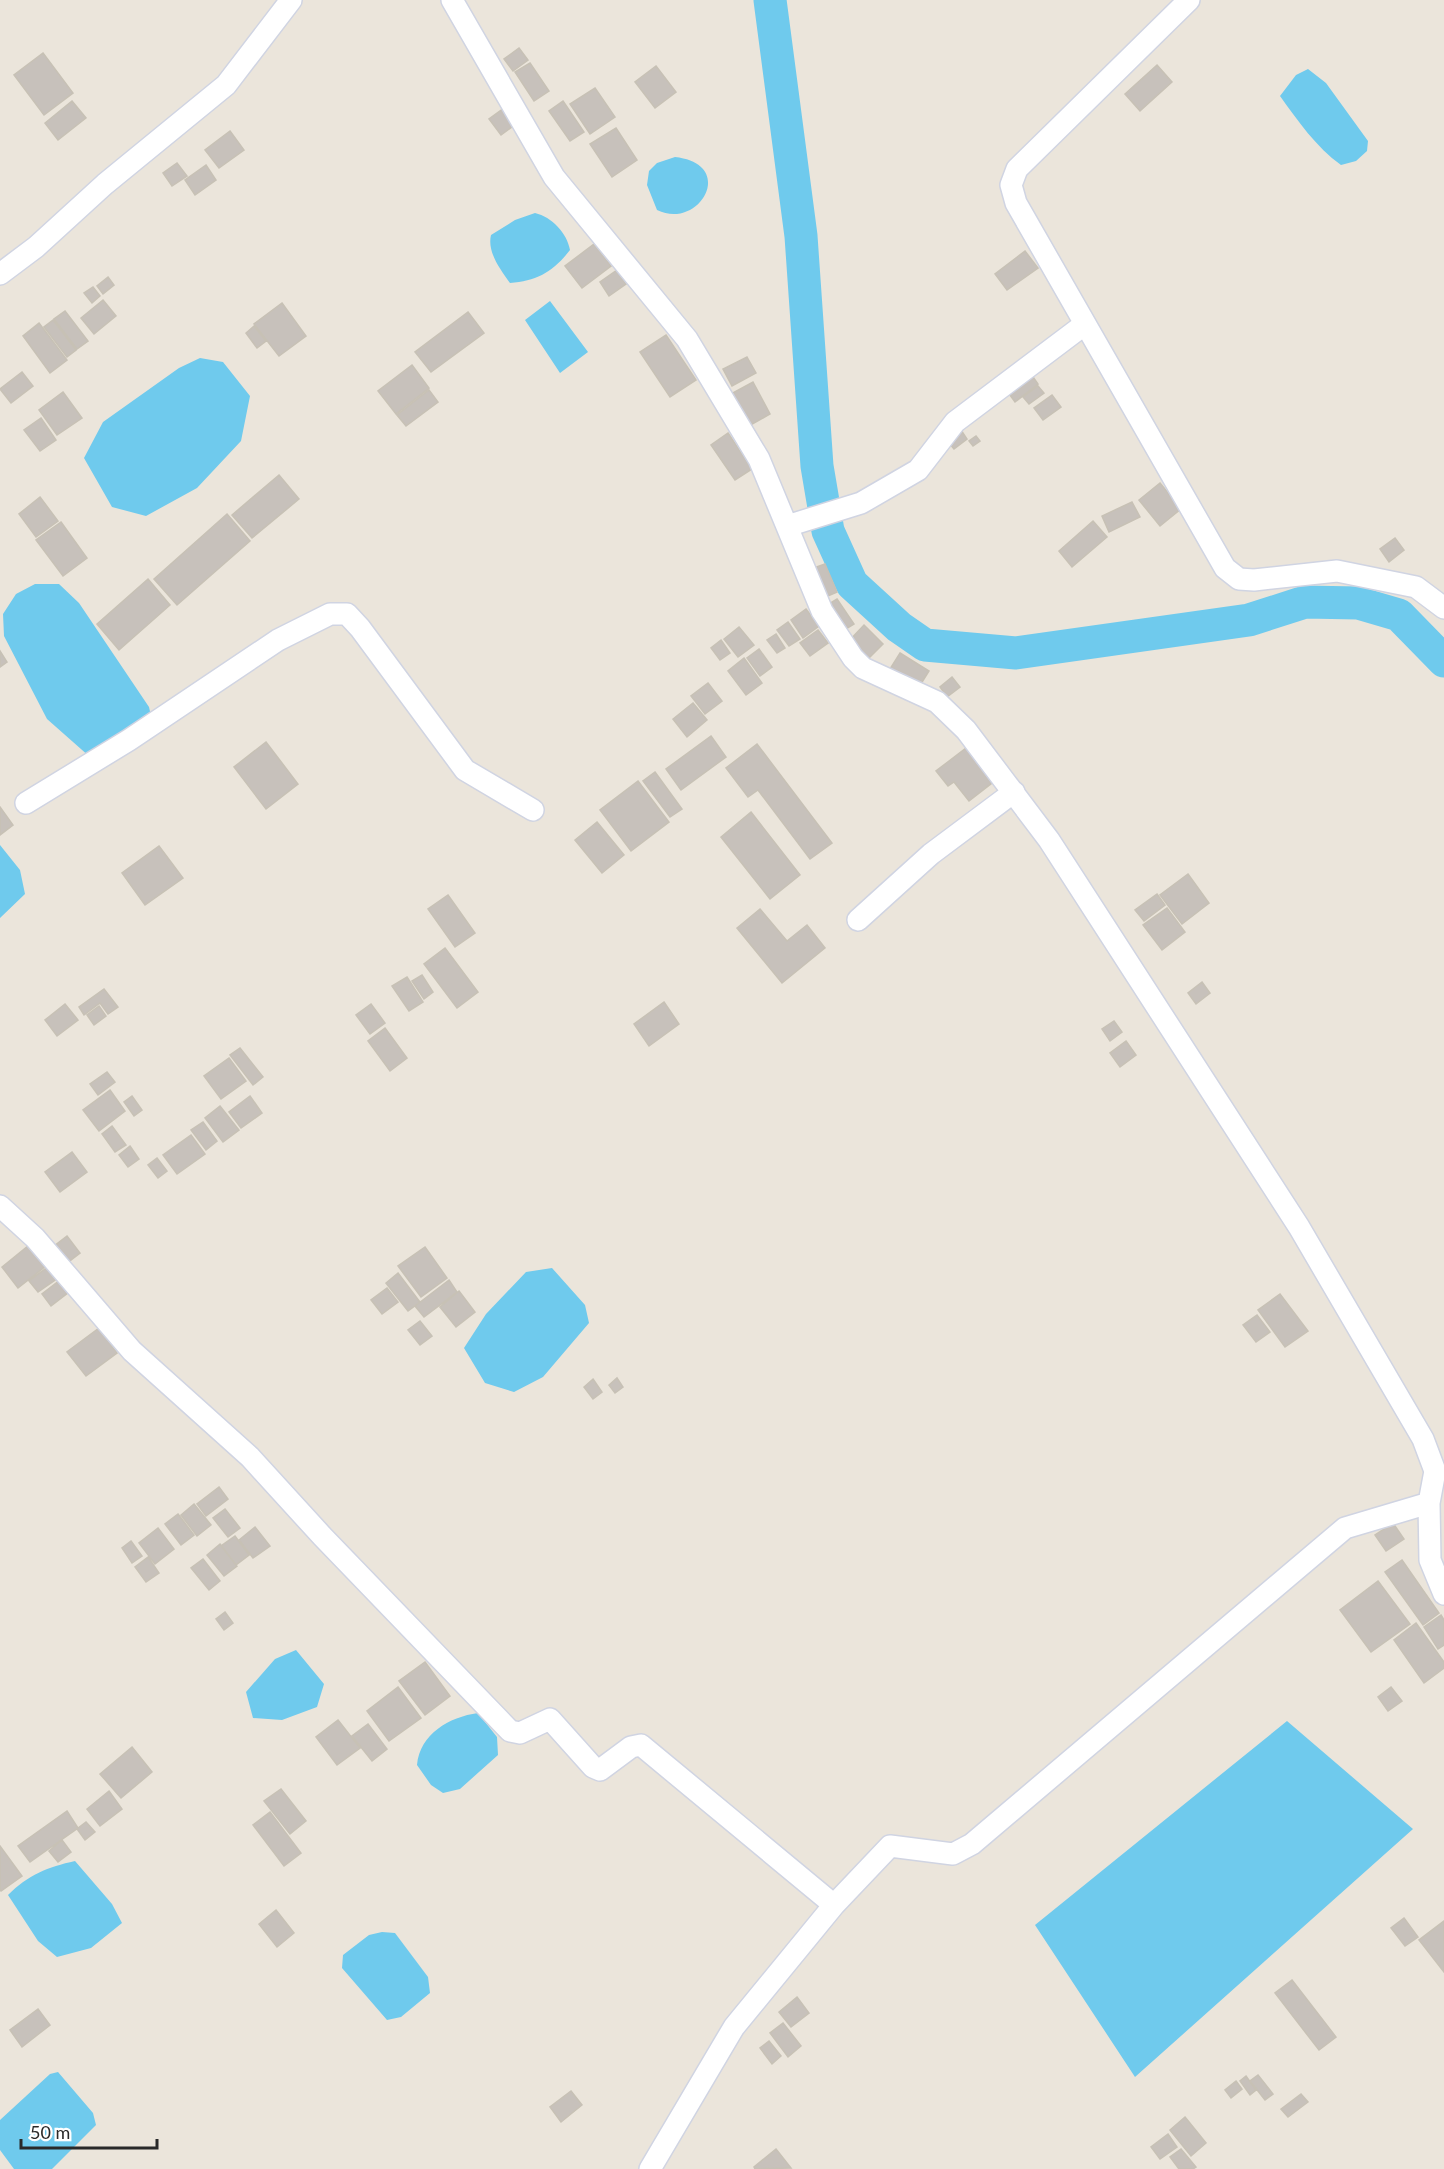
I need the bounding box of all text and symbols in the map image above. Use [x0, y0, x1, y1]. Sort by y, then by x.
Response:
scale bar [21, 2112, 158, 2150]
text: 50 m [30, 2121, 70, 2143]

